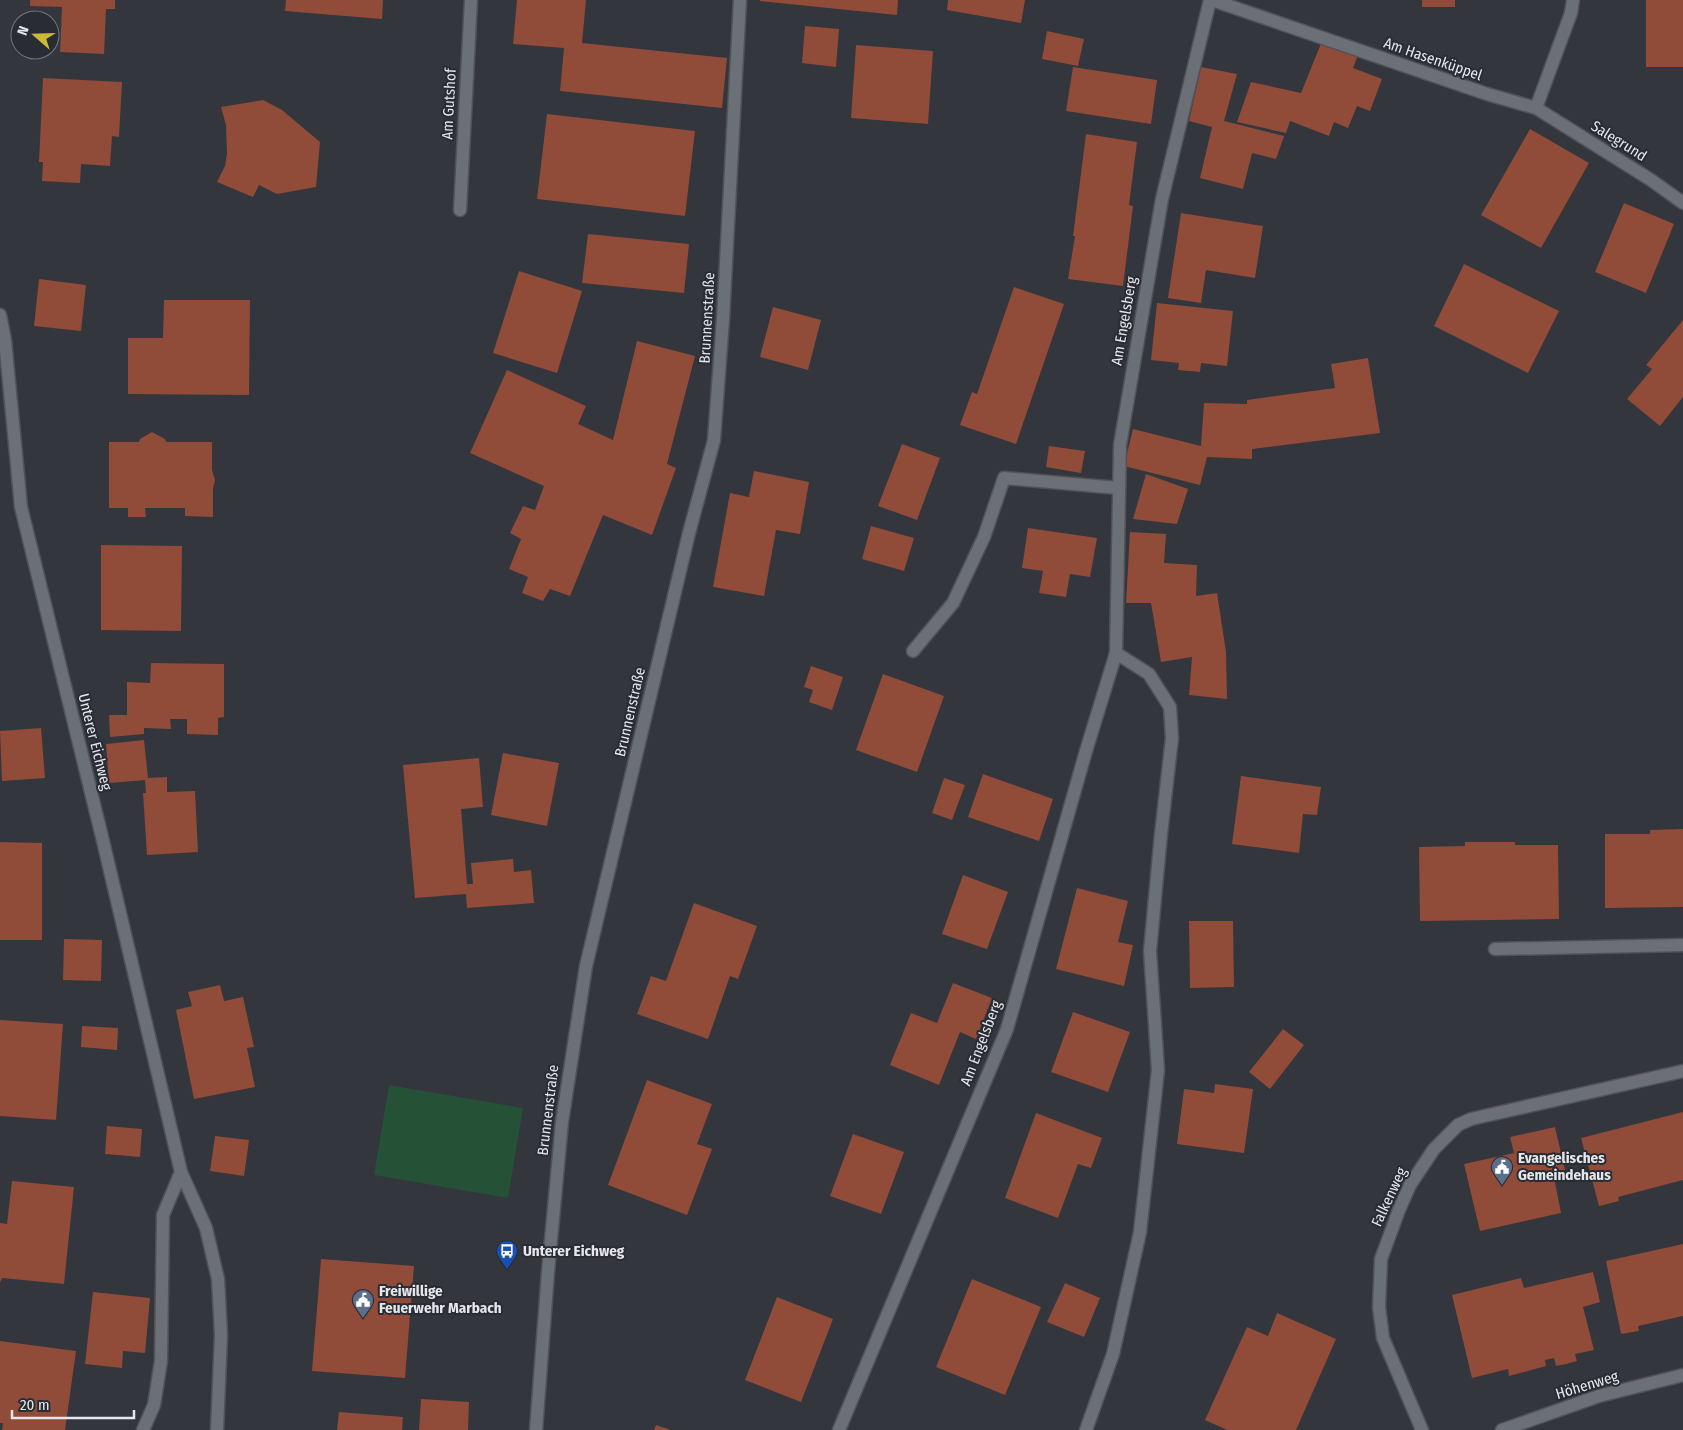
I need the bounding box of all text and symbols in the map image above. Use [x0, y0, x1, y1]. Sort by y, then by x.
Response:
north arrow [10, 10, 60, 60]
text: N [14, 24, 33, 38]
street label: Am Hasenküppel [1381, 34, 1485, 84]
street label: Am Gutshof [438, 67, 460, 140]
street label: Salegrund [1588, 117, 1650, 165]
street label: Brunnenstraße [696, 272, 718, 364]
street label: Am Engelsberg [1107, 275, 1141, 367]
street label: Brunnenstraße [611, 666, 649, 758]
street label: Unterer Eichweg [74, 692, 116, 792]
street label: Am Engelsberg [957, 998, 1005, 1088]
street label: Brunnenstraße [534, 1064, 562, 1156]
place label: Evangelisches Gemeindehaus [1518, 1149, 1611, 1184]
public building icon: Evangelisches Gemeindehaus [1490, 1155, 1514, 1186]
street label: Falkenweg [1367, 1165, 1411, 1229]
bus stop icon: Unterer Eichweg [495, 1239, 519, 1270]
place label: Unterer Eichweg [523, 1242, 625, 1260]
place label: Freiwillige Feuerwehr Marbach [379, 1282, 502, 1317]
public building icon: Freiwillige Feuerwehr Marbach [351, 1288, 375, 1319]
street label: Höhenweg [1554, 1367, 1620, 1403]
scale bar [12, 1388, 135, 1420]
text: 20 m [20, 1396, 50, 1414]

